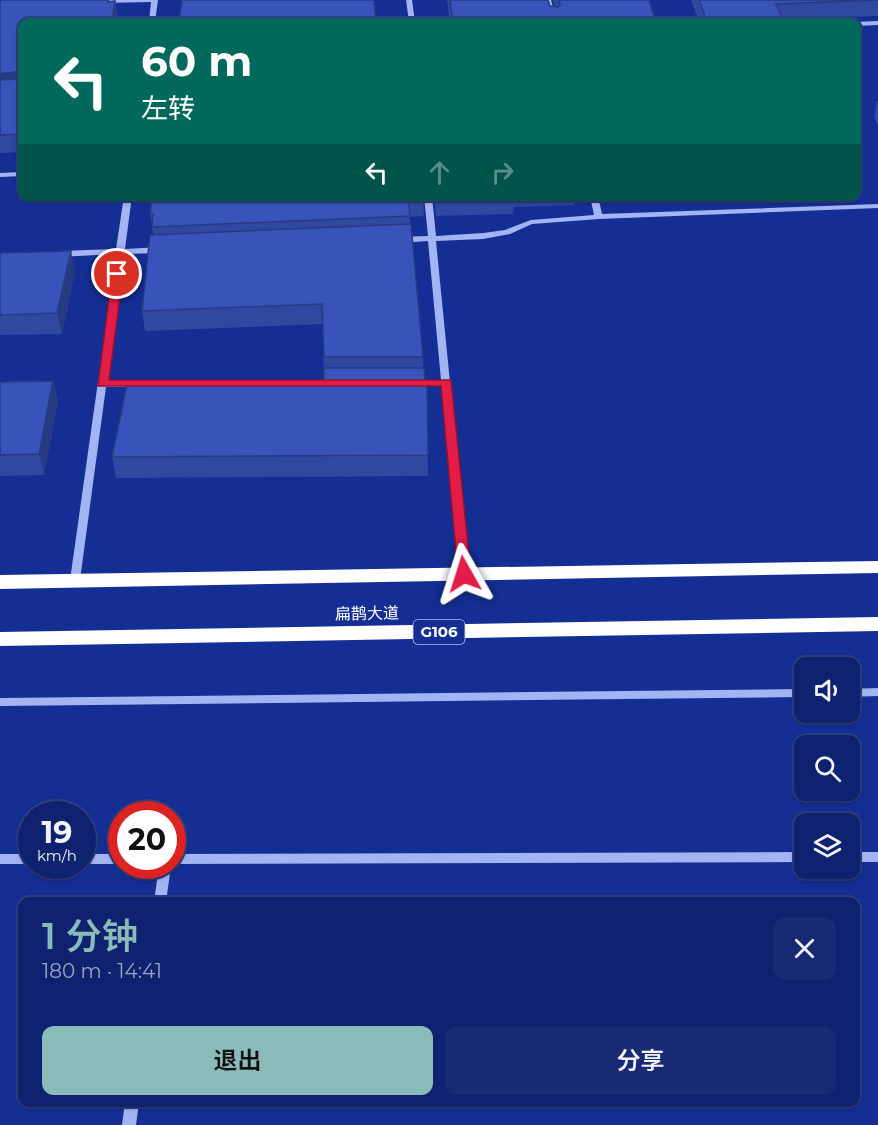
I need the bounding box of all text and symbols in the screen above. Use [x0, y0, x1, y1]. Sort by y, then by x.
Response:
text: 60 m [141, 35, 252, 87]
icon: left [42, 42, 120, 120]
text: 左转 [141, 92, 195, 125]
icon: left [360, 156, 393, 189]
icon: ahead [423, 156, 456, 189]
icon: right [486, 156, 519, 189]
pin [91, 248, 142, 299]
icon: arrive [100, 257, 133, 290]
position arrow [432, 542, 496, 606]
street label: 扁鹊大道 [335, 603, 399, 624]
road number: G106 [414, 620, 464, 644]
map controls [794, 657, 860, 879]
button: sound [794, 657, 860, 723]
button: search [794, 735, 860, 801]
speed limit sign: 20 [108, 801, 186, 879]
button: layers [794, 813, 860, 879]
text: 19 [42, 814, 72, 851]
text: km/h [37, 846, 77, 865]
text: 1 分钟 [42, 914, 138, 958]
button: close [773, 917, 836, 980]
text: 180 m · 14:41 [42, 959, 162, 983]
button: 退出 [42, 1026, 433, 1095]
button: 分享 [445, 1026, 836, 1095]

